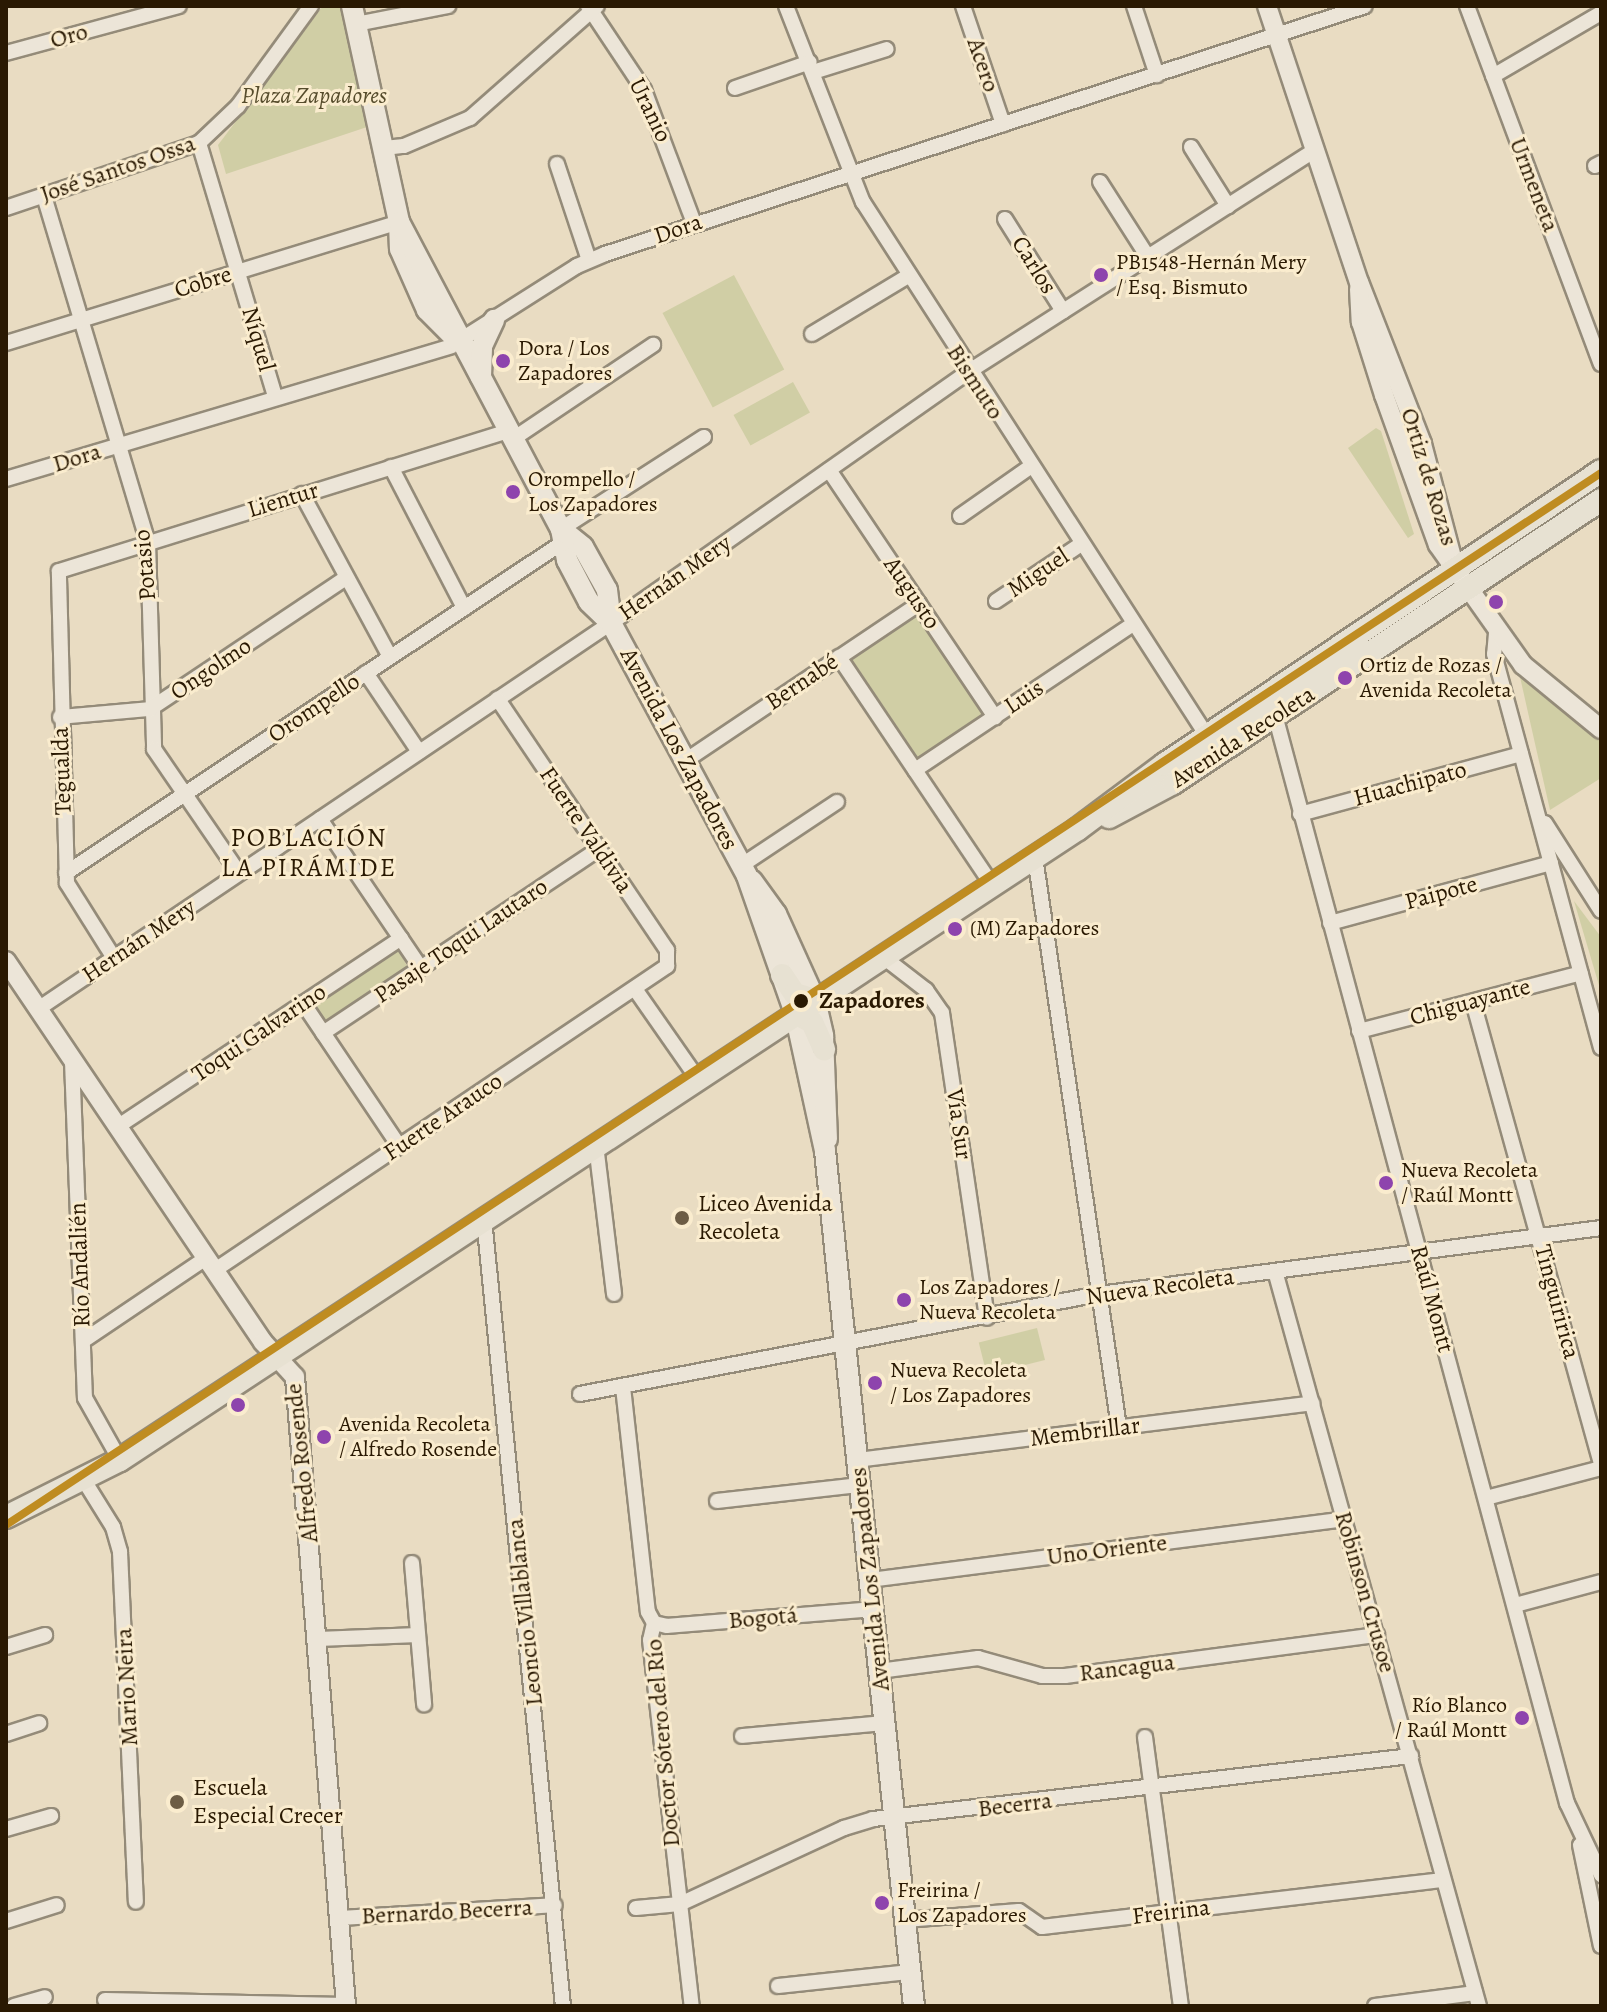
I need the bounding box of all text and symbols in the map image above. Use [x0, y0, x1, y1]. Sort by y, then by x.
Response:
street label: Oro [47, 17, 91, 55]
street label: Acero [960, 34, 1006, 96]
street label: Uranio [622, 73, 678, 147]
park label: Plaza Zapadores [241, 82, 387, 110]
street label: José Santos Ossa [37, 129, 199, 209]
street label: Urmeneta [1503, 134, 1565, 236]
street label: Dora [650, 207, 706, 251]
street label: Carlos [1005, 231, 1063, 299]
place label: PB1548-Hernán Mery / Esq. Bismuto [1116, 249, 1306, 300]
street label: Cobre [171, 260, 235, 304]
marker: PB1548-Hernán Mery / Esq. Bismuto [1093, 267, 1109, 283]
street label: Níquel [235, 303, 281, 375]
place label: Dora / Los Zapadores [518, 335, 612, 386]
street label: Bismuto [940, 339, 1010, 425]
marker: Dora / Los Zapadores [495, 353, 511, 369]
street label: Ortiz de Rozas [1394, 405, 1464, 549]
street label: Dora [49, 437, 105, 479]
place label: Orompello / Los Zapadores [528, 466, 658, 518]
street label: Lientur [244, 476, 322, 524]
marker: Orompello / Los Zapadores [505, 484, 521, 500]
street label: Potasio [128, 528, 162, 602]
street label: Hernán Mery [613, 529, 737, 627]
street label: Miguel [1002, 542, 1074, 604]
street label: Augusto [877, 551, 947, 635]
unlabelled marker [1488, 594, 1504, 610]
street label: Ongolmo [165, 631, 257, 707]
street label: Avenida Los Zapadores [614, 643, 744, 855]
street label: Bernabé [760, 647, 844, 717]
place label: Ortiz de Rozas / Avenida Recoleta [1360, 652, 1512, 704]
street label: Orompello [263, 667, 365, 749]
marker: Ortiz de Rozas / Avenida Recoleta [1337, 670, 1353, 686]
street label: Luis [999, 673, 1049, 721]
street label: Avenida Recoleta [1166, 680, 1320, 794]
street label: Tegualda [46, 726, 78, 816]
street label: Huachipato [1350, 755, 1470, 813]
street label: Fuerte Valdivia [533, 761, 639, 899]
district label: POBLACIÓN LA PIRÁMIDE [221, 822, 397, 884]
street label: Paipote [1402, 870, 1480, 916]
street label: Pasaje Toqui Lautaro [369, 872, 553, 1010]
street label: Hernán Mery [77, 893, 201, 989]
place label: (M) Zapadores [970, 916, 1099, 942]
marker: (M) Zapadores [947, 921, 963, 937]
street label: Chiguayante [1407, 972, 1533, 1032]
street label: Toqui Galvarino [186, 977, 332, 1089]
place label: Zapadores [819, 987, 925, 1015]
marker: Zapadores [790, 990, 812, 1012]
street label: Fuerte Arauco [378, 1067, 508, 1167]
street label: Vía Sur [940, 1087, 978, 1161]
place label: Nueva Recoleta / Raúl Montt [1401, 1157, 1538, 1208]
marker: Nueva Recoleta / Raúl Montt [1378, 1175, 1394, 1191]
place label: Liceo Avenida Recoleta [698, 1190, 833, 1246]
street label: Río Andalién [63, 1202, 97, 1328]
marker: Liceo Avenida Recoleta [673, 1209, 691, 1227]
street label: Raúl Montt [1404, 1242, 1460, 1356]
street label: Tinguiririca [1528, 1242, 1586, 1362]
street label: Nueva Recoleta [1084, 1262, 1236, 1312]
place label: Los Zapadores / Nueva Recoleta [919, 1274, 1060, 1326]
marker: Los Zapadores / Nueva Recoleta [896, 1292, 912, 1308]
place label: Nueva Recoleta / Los Zapadores [890, 1357, 1031, 1408]
marker: Nueva Recoleta / Los Zapadores [867, 1375, 883, 1391]
street label: Alfredo Rosende [279, 1382, 325, 1544]
unlabelled marker [230, 1397, 246, 1413]
place label: Avenida Recoleta / Alfredo Rosende [339, 1411, 497, 1462]
street label: Membrillar [1028, 1411, 1142, 1453]
marker: Avenida Recoleta / Alfredo Rosende [316, 1429, 332, 1445]
street label: Avenida Los Zapadores [844, 1466, 896, 1692]
street label: Robinson Crusoe [1328, 1508, 1402, 1676]
street label: Leoncio Villablanca [501, 1517, 549, 1707]
street label: Uno Oriente [1045, 1528, 1169, 1572]
street label: Bogotá [727, 1601, 799, 1635]
street label: Mario Neira [110, 1627, 144, 1747]
street label: Doctor Sótero del Río [640, 1638, 686, 1848]
street label: Rancagua [1078, 1648, 1176, 1688]
place label: Río Blanco / Raúl Montt [1395, 1692, 1507, 1744]
marker: Río Blanco / Raúl Montt [1514, 1710, 1530, 1726]
place label: Escuela Especial Crecer [193, 1774, 343, 1830]
street label: Becerra [976, 1786, 1054, 1824]
marker: Escuela Especial Crecer [168, 1793, 186, 1811]
place label: Freirina / Los Zapadores [897, 1877, 1027, 1928]
street label: Bernardo Becerra [361, 1893, 533, 1931]
street label: Freirina [1130, 1893, 1212, 1931]
marker: Freirina / Los Zapadores [874, 1895, 890, 1911]

